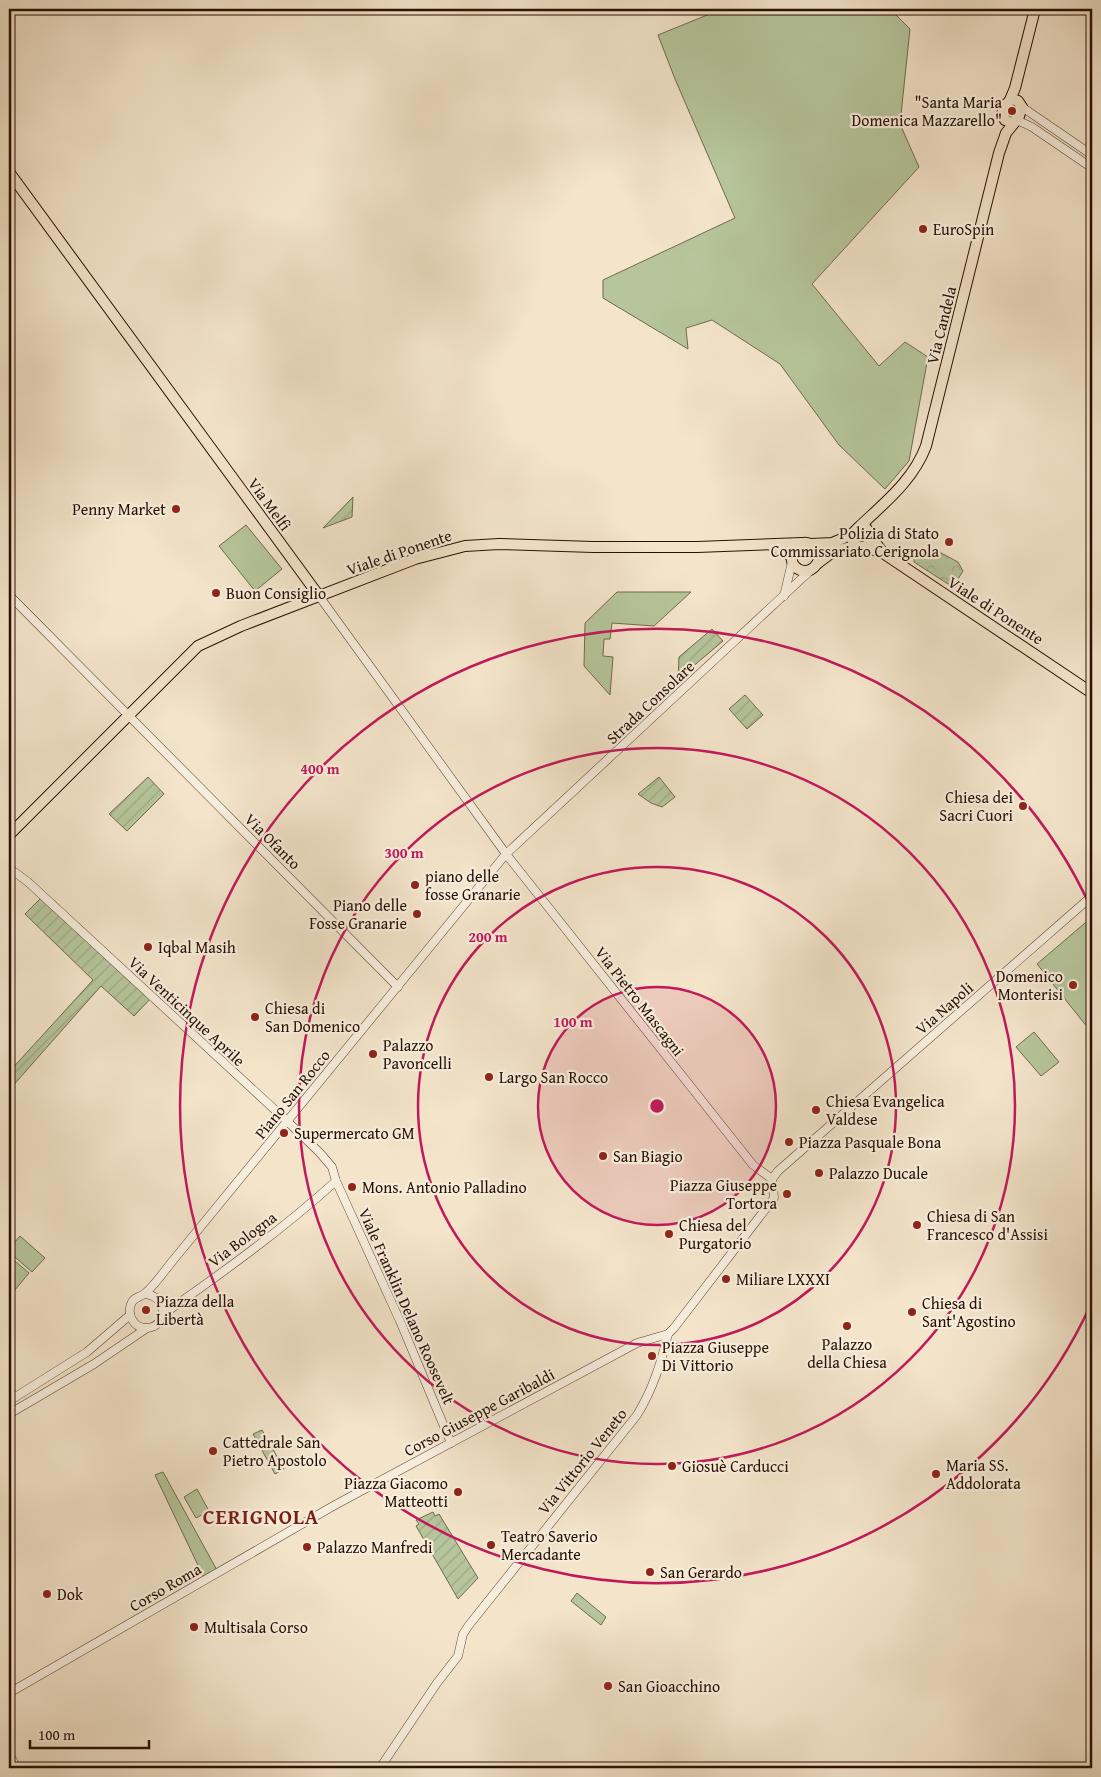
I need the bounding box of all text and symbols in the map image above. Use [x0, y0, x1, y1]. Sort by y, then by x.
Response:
place label: "Santa Maria Domenica Mazzarello" [852, 90, 1002, 132]
marker: "Santa Maria Domenica Mazzarello" [1006, 105, 1018, 117]
place label: EuroSpin [933, 217, 994, 241]
marker: EuroSpin [917, 223, 929, 235]
street label: Via Candela [920, 283, 962, 366]
street label: Via Melfi [242, 472, 298, 536]
place label: Penny Market [72, 497, 166, 521]
marker: Penny Market [170, 503, 182, 515]
place label: Polizia di Stato Commissariato Cerignola [771, 521, 939, 563]
street label: Viale di Ponente [343, 523, 455, 581]
marker: Polizia di Stato Commissariato Cerignola [943, 536, 955, 548]
street label: Viale di Ponente [943, 570, 1049, 650]
place label: Buon Consiglio [226, 581, 326, 605]
marker: Buon Consiglio [210, 587, 222, 599]
street label: Strada Consolare [600, 655, 700, 749]
text: 400 m [300, 758, 340, 779]
place label: Chiesa dei Sacri Cuori [939, 785, 1014, 827]
marker: Chiesa dei Sacri Cuori [1017, 800, 1029, 812]
street label: Via Ofanto [239, 807, 307, 875]
text: 300 m [384, 842, 424, 863]
place label: piano delle fosse Granarie [425, 864, 521, 906]
marker: piano delle fosse Granarie [409, 879, 421, 891]
place label: Piano delle Fosse Granarie [309, 893, 407, 935]
marker: Piano delle Fosse Granarie [411, 908, 423, 920]
text: 200 m [468, 926, 508, 947]
place label: Iqbal Masih [158, 935, 236, 959]
marker: Iqbal Masih [142, 941, 154, 953]
street label: Via Pietro Mascagni [589, 941, 691, 1061]
street label: Via Venticinque Aprile [123, 950, 251, 1072]
place label: Domenico Monterisi [996, 964, 1064, 1006]
street label: Via Napoli [910, 976, 979, 1040]
marker: Domenico Monterisi [1067, 979, 1079, 991]
place label: Chiesa di San Domenico [265, 996, 360, 1038]
marker: Chiesa di San Domenico [249, 1011, 261, 1023]
text: 100 m [553, 1011, 593, 1032]
place label: Palazzo Pavoncelli [383, 1033, 452, 1075]
street label: Piano San Rocco [248, 1044, 336, 1144]
marker: Palazzo Pavoncelli [367, 1048, 379, 1060]
place label: Largo San Rocco [499, 1065, 608, 1089]
marker: Largo San Rocco [483, 1071, 495, 1083]
place label: Chiesa Evangelica Valdese [826, 1089, 945, 1131]
centre of rings [648, 1097, 666, 1115]
marker: Chiesa Evangelica Valdese [810, 1104, 822, 1116]
place label: Supermercato GM [294, 1121, 415, 1145]
marker: Supermercato GM [278, 1127, 290, 1139]
place label: Piazza Pasquale Bona [799, 1130, 942, 1154]
marker: Piazza Pasquale Bona [783, 1136, 795, 1148]
place label: San Biagio [613, 1144, 683, 1168]
marker: San Biagio [597, 1150, 609, 1162]
place label: Palazzo Ducale [829, 1161, 928, 1185]
marker: Palazzo Ducale [813, 1167, 825, 1179]
place label: Piazza Giuseppe Tortora [670, 1173, 777, 1215]
place label: Mons. Antonio Palladino [362, 1175, 527, 1199]
marker: Mons. Antonio Palladino [346, 1181, 358, 1193]
marker: Piazza Giuseppe Tortora [781, 1188, 793, 1200]
street label: Viale Franklin Delano Roosevelt [353, 1204, 461, 1409]
place label: Chiesa di San Francesco d'Assisi [927, 1204, 1048, 1246]
street label: Via Bologna [203, 1205, 282, 1273]
place label: Chiesa del Purgatorio [679, 1213, 751, 1255]
marker: Chiesa di San Francesco d'Assisi [911, 1219, 923, 1231]
marker: Chiesa del Purgatorio [663, 1228, 675, 1240]
place label: Miliare LXXXI [736, 1267, 830, 1291]
marker: Miliare LXXXI [720, 1273, 732, 1285]
place label: Piazza della Libertà [156, 1289, 235, 1331]
place label: Chiesa di Sant'Agostino [922, 1291, 1016, 1333]
marker: Piazza della Libertà [140, 1304, 152, 1316]
marker: Chiesa di Sant'Agostino [906, 1306, 918, 1318]
marker: Palazzo della Chiesa [841, 1320, 853, 1332]
place label: Palazzo della Chiesa [807, 1332, 887, 1374]
place label: Piazza Giuseppe Di Vittorio [662, 1335, 769, 1377]
marker: Piazza Giuseppe Di Vittorio [646, 1350, 658, 1362]
street label: Corso Giuseppe Garibaldi [399, 1362, 559, 1462]
street label: Via Vittorio Veneto [532, 1403, 632, 1519]
place label: Cattedrale San Pietro Apostolo [223, 1430, 327, 1472]
marker: Cattedrale San Pietro Apostolo [207, 1445, 219, 1457]
place label: Maria SS. Addolorata [946, 1453, 1021, 1495]
place label: Giosuè Carducci [682, 1454, 789, 1478]
marker: Giosuè Carducci [666, 1460, 678, 1472]
marker: Maria SS. Addolorata [930, 1468, 942, 1480]
place label: Piazza Giacomo Matteotti [344, 1471, 449, 1513]
marker: Piazza Giacomo Matteotti [452, 1486, 464, 1498]
district label: CERIGNOLA [203, 1501, 319, 1532]
place label: Teatro Saverio Mercadante [501, 1524, 598, 1566]
place label: Palazzo Manfredi [317, 1535, 433, 1559]
marker: Teatro Saverio Mercadante [485, 1539, 497, 1551]
marker: Palazzo Manfredi [301, 1541, 313, 1553]
street label: Corso Roma [125, 1557, 206, 1617]
place label: San Gerardo [660, 1560, 742, 1584]
marker: San Gerardo [644, 1566, 656, 1578]
place label: Dok [57, 1582, 84, 1606]
marker: Dok [41, 1588, 53, 1600]
place label: Multisala Corso [204, 1615, 308, 1639]
marker: Multisala Corso [188, 1621, 200, 1633]
place label: San Gioacchino [618, 1674, 720, 1698]
marker: San Gioacchino [602, 1680, 614, 1692]
scale bar [30, 1717, 149, 1749]
text: 100 m [38, 1724, 76, 1745]

